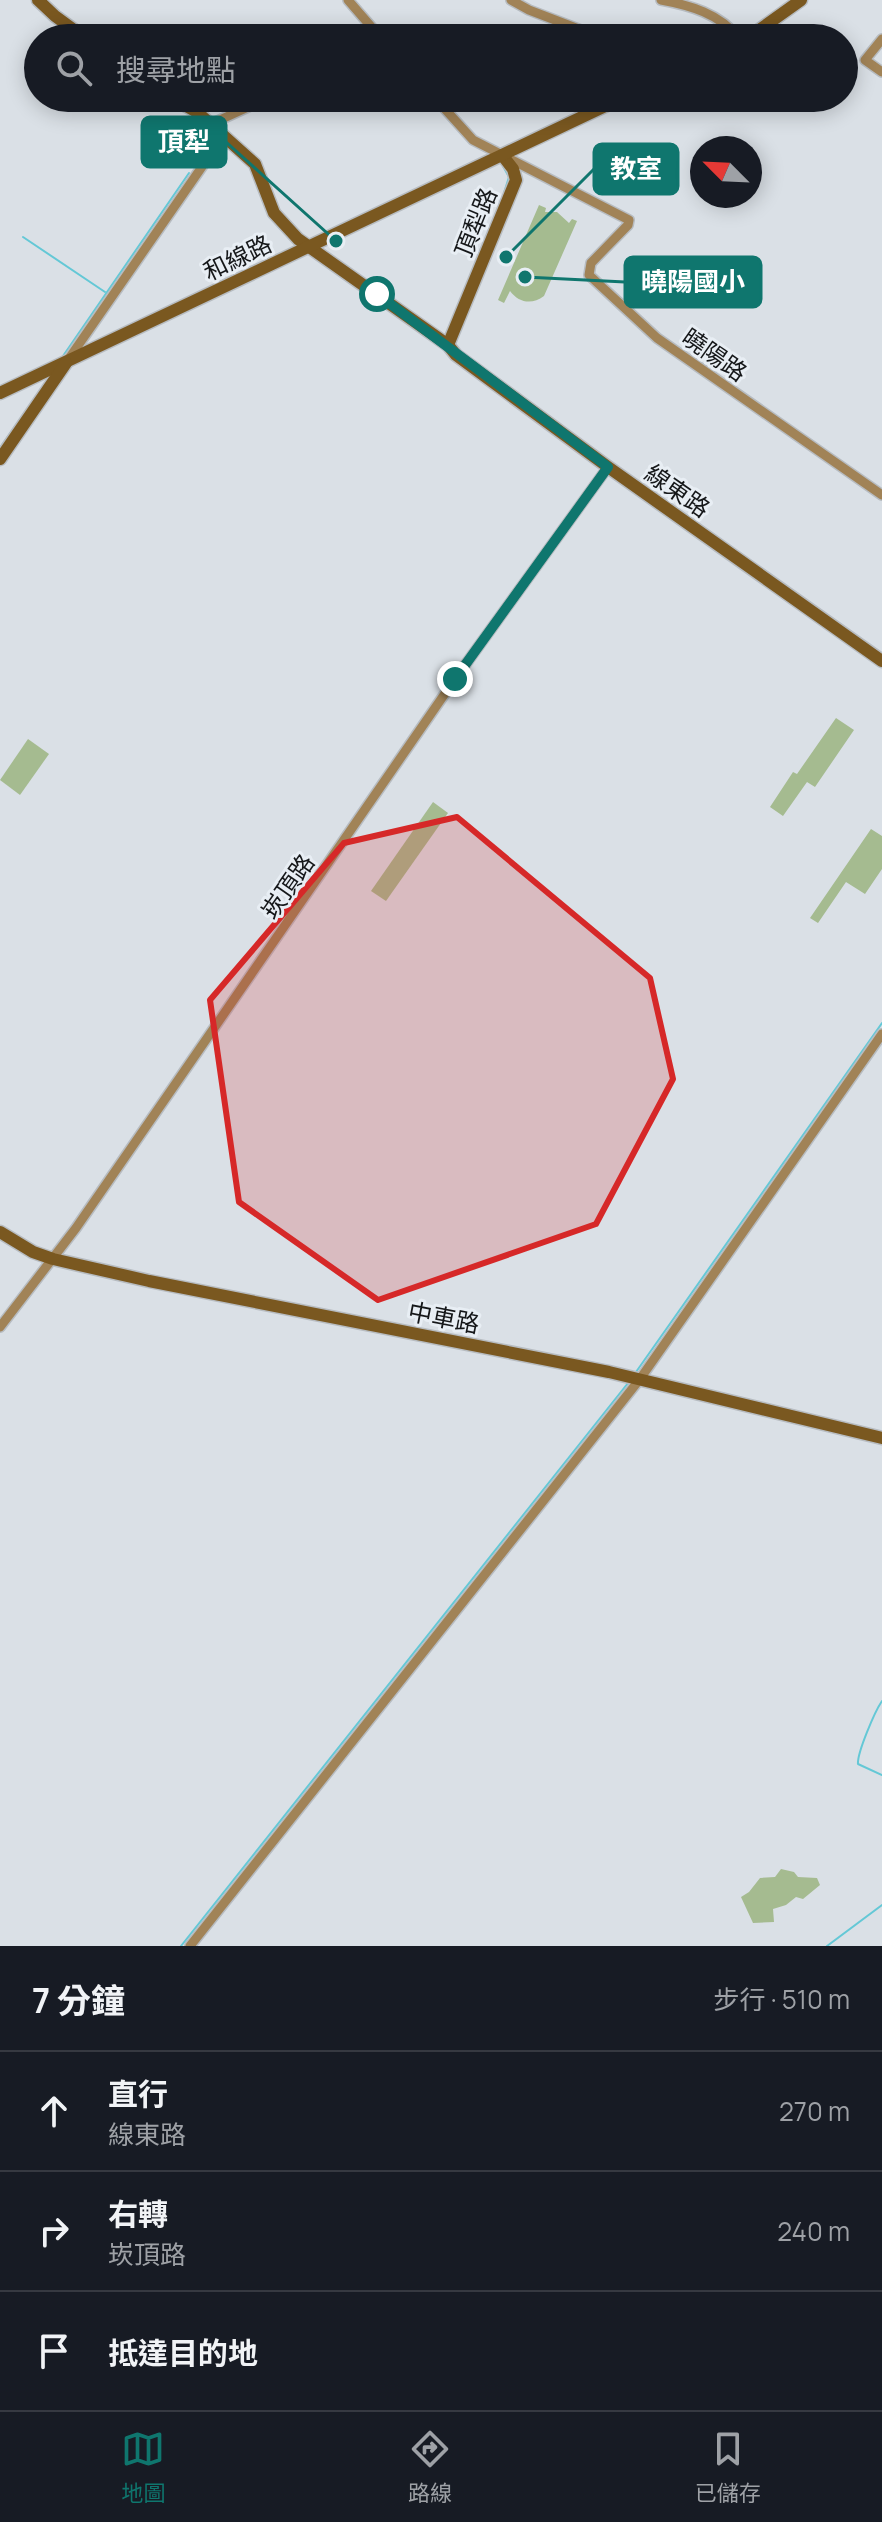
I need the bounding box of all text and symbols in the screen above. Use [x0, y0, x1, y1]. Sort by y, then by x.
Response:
search box [24, 24, 858, 112]
icon: search [52, 46, 96, 90]
text: 搜尋地點 [116, 49, 236, 90]
callout: 頂犁 [142, 117, 226, 167]
text: 頂犁 [158, 123, 210, 159]
north arrow [690, 136, 762, 208]
callout: 教室 [594, 144, 678, 194]
text: 教室 [610, 150, 662, 186]
street label: 頂犁路 [446, 182, 504, 262]
street label: 和線路 [197, 226, 277, 288]
callout: 曉陽國小 [625, 257, 761, 307]
text: 曉陽國小 [641, 263, 745, 299]
route start [359, 276, 395, 312]
street label: 曉陽路 [676, 320, 754, 388]
street label: 線東路 [639, 456, 717, 524]
route end [437, 661, 473, 697]
street label: 崁頂路 [253, 847, 321, 925]
street label: 中車路 [406, 1294, 482, 1340]
text: 7 分鐘 [32, 1977, 125, 2023]
text: 步行 · 510 m [713, 1981, 850, 2017]
text: 直行 [108, 2073, 168, 2114]
icon: ahead [32, 2089, 76, 2133]
text: 270 m [779, 2093, 850, 2129]
text: 線東路 [108, 2116, 186, 2152]
text: 右轉 [108, 2193, 168, 2234]
icon: right [32, 2209, 76, 2253]
text: 240 m [777, 2213, 850, 2249]
text: 崁頂路 [108, 2236, 186, 2272]
icon: arrive [32, 2329, 76, 2373]
text: 抵達目的地 [108, 2332, 258, 2373]
tab: 地圖 [121, 2427, 165, 2508]
tab: 路線 [408, 2427, 452, 2508]
tab: 已儲存 [695, 2427, 761, 2508]

